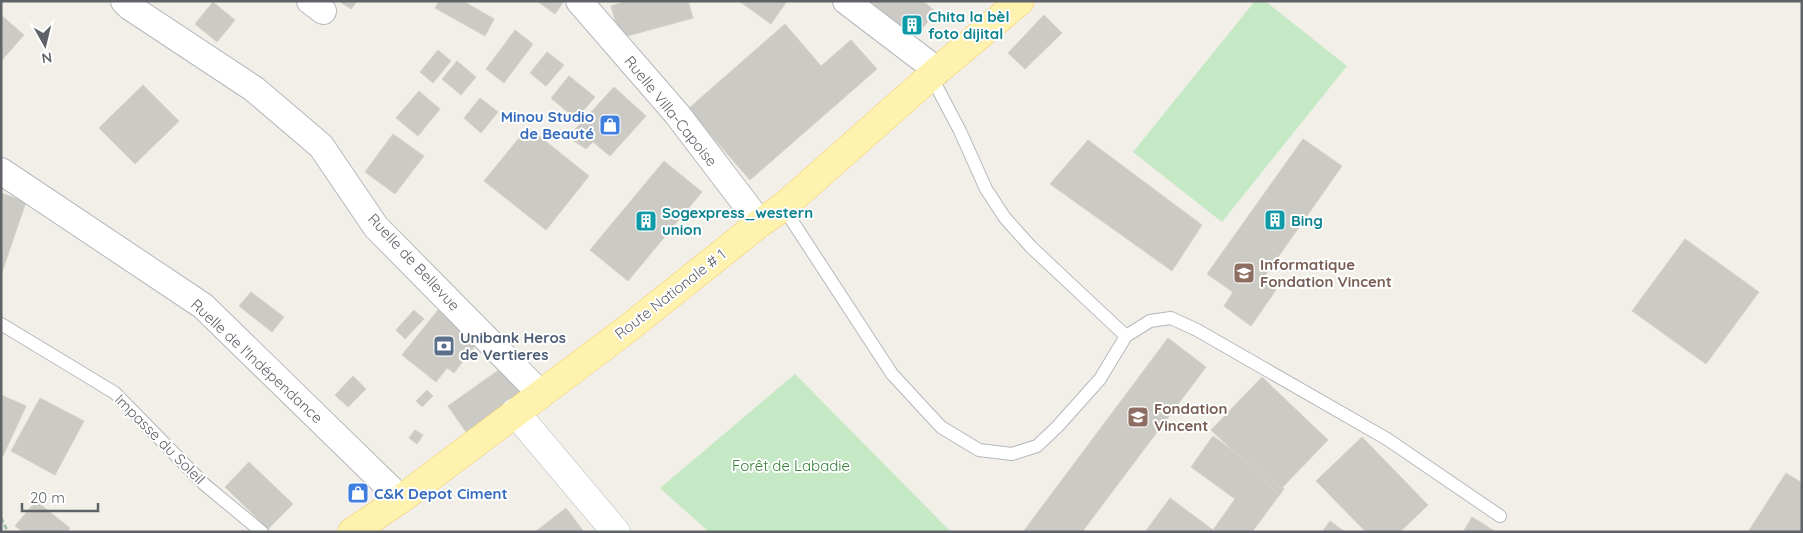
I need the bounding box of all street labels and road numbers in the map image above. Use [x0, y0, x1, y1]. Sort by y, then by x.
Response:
street label: Ruelle Villa-Capoise [621, 52, 721, 170]
street label: Ruelle de Bellevue [364, 209, 464, 315]
street label: Route Nationale # 1 [611, 245, 729, 343]
street label: Ruelle de l'Indépendance [187, 295, 327, 427]
street label: Impasse du Soleil [111, 390, 209, 488]

